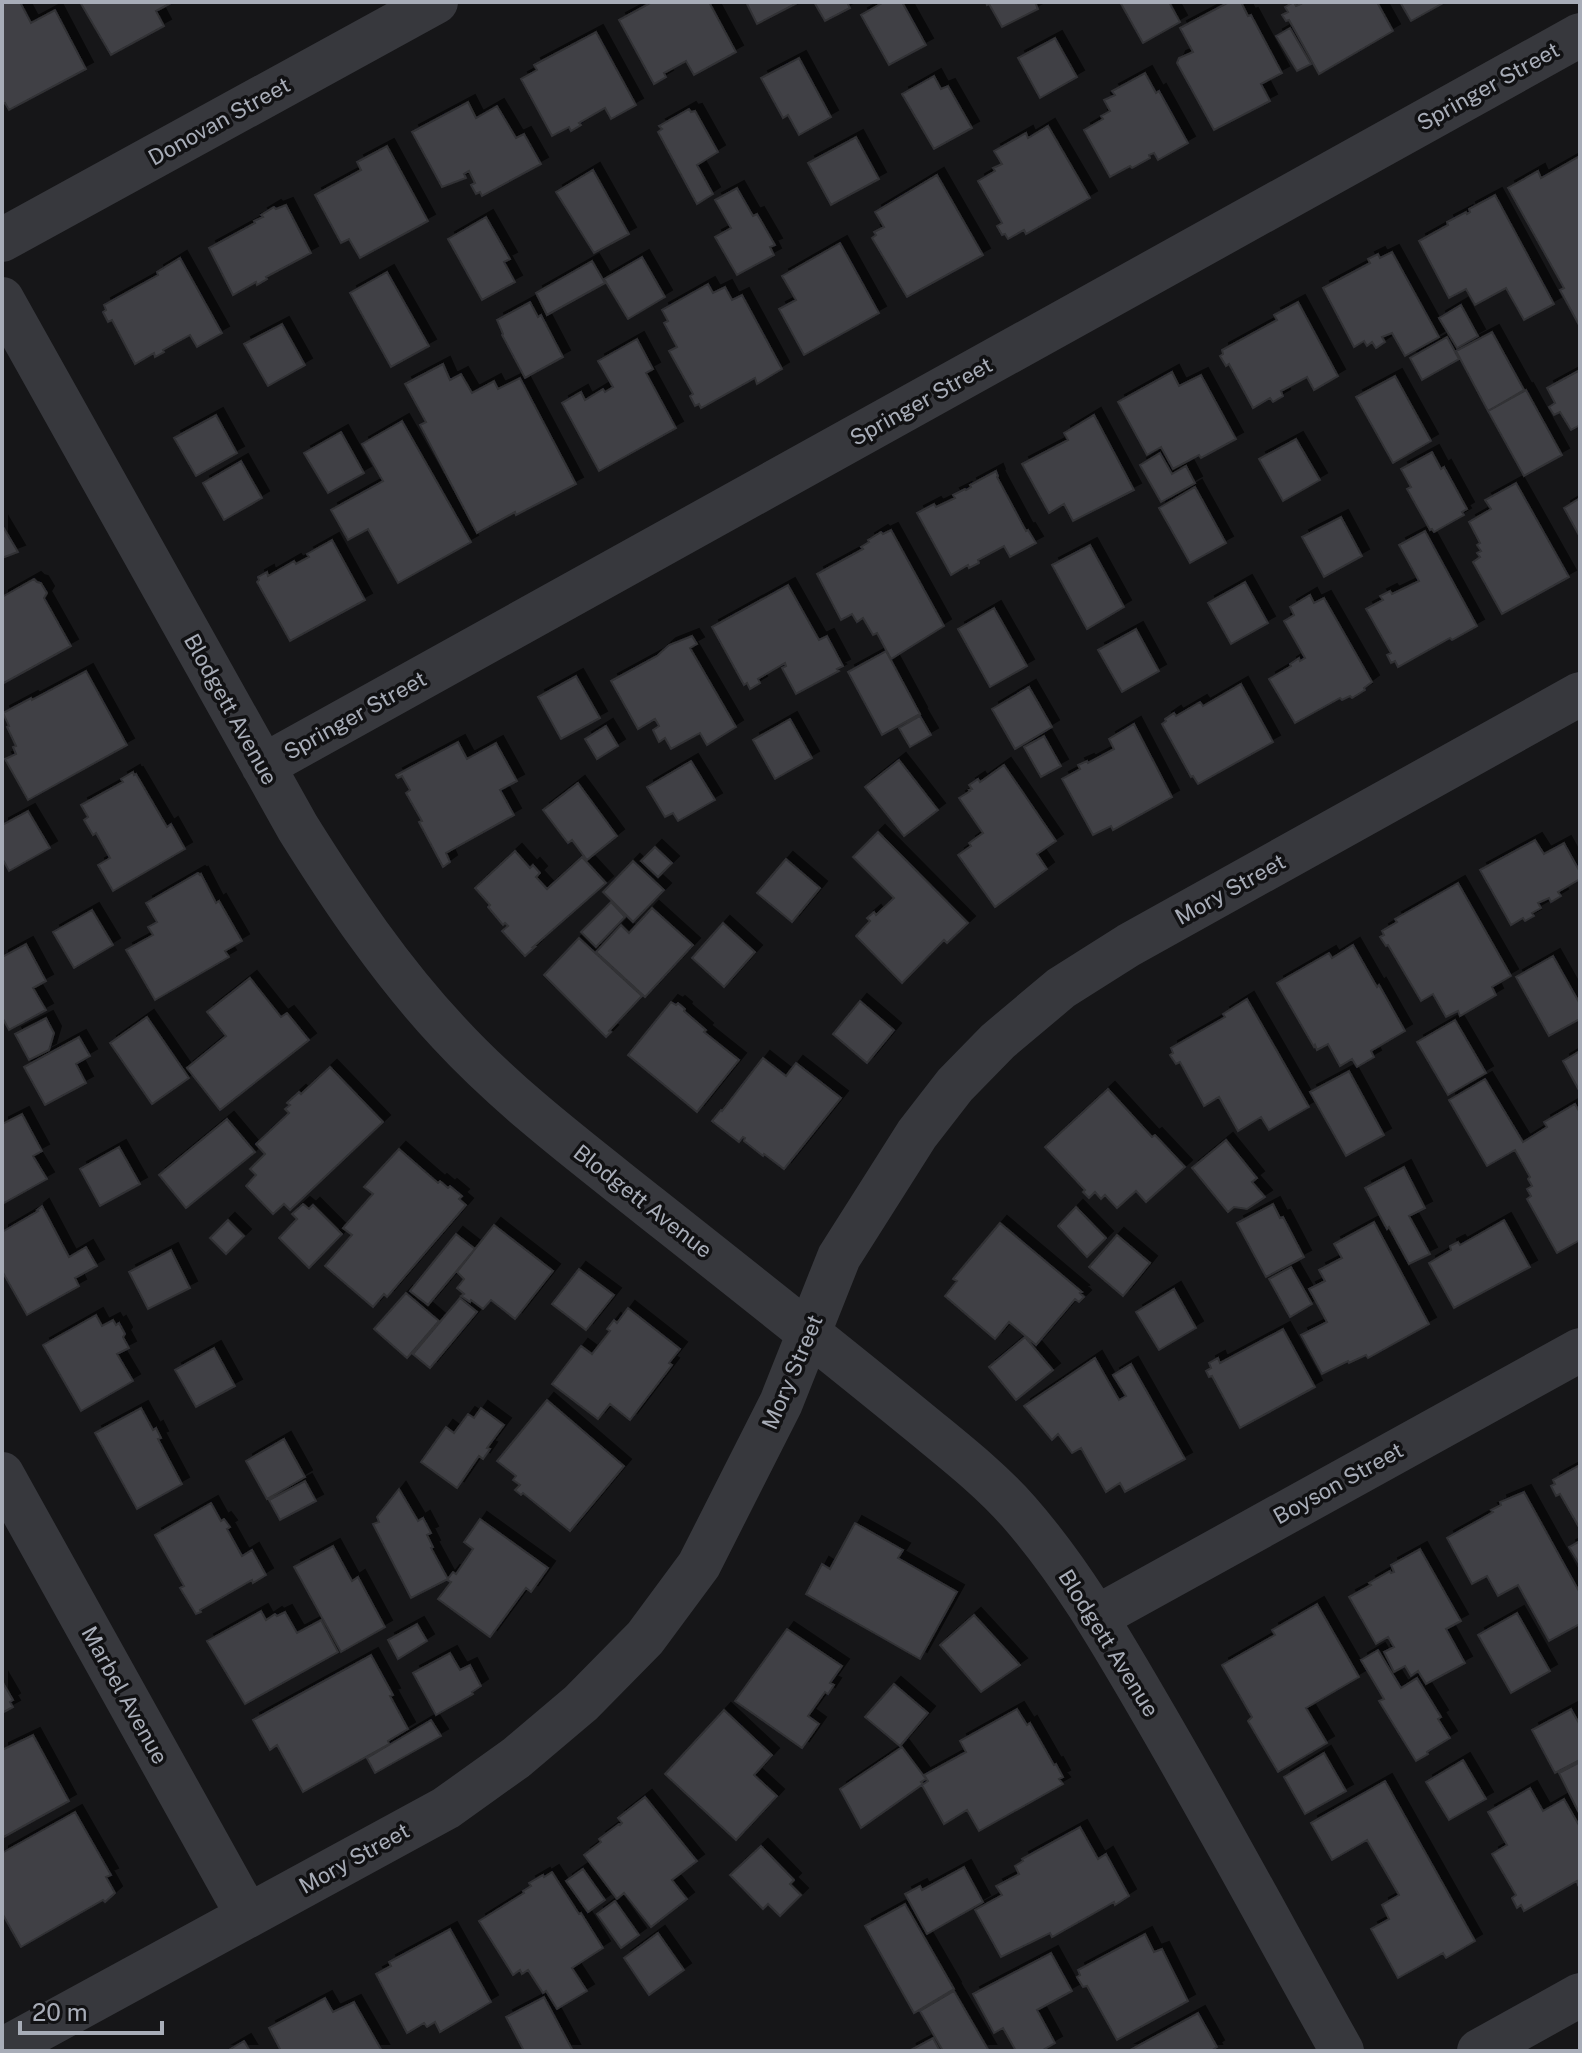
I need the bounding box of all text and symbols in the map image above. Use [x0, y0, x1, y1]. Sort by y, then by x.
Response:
street label: Springer Street [1412, 36, 1564, 136]
street label: Donovan Street [144, 71, 294, 171]
street label: Springer Street [845, 351, 997, 451]
street label: Blodgett Avenue [179, 629, 283, 789]
street label: Springer Street [279, 665, 431, 765]
street label: Mory Street [1170, 848, 1290, 930]
street label: Blodgett Avenue [569, 1139, 717, 1263]
street label: Mory Street [756, 1311, 828, 1433]
street label: Boyson Street [1268, 1437, 1408, 1529]
street label: Blodgett Avenue [1053, 1565, 1165, 1721]
street label: Marbel Avenue [76, 1622, 174, 1768]
street label: Mory Street [294, 1817, 414, 1899]
scale bar [20, 1985, 162, 2035]
text: 20 m [32, 1998, 88, 2026]

